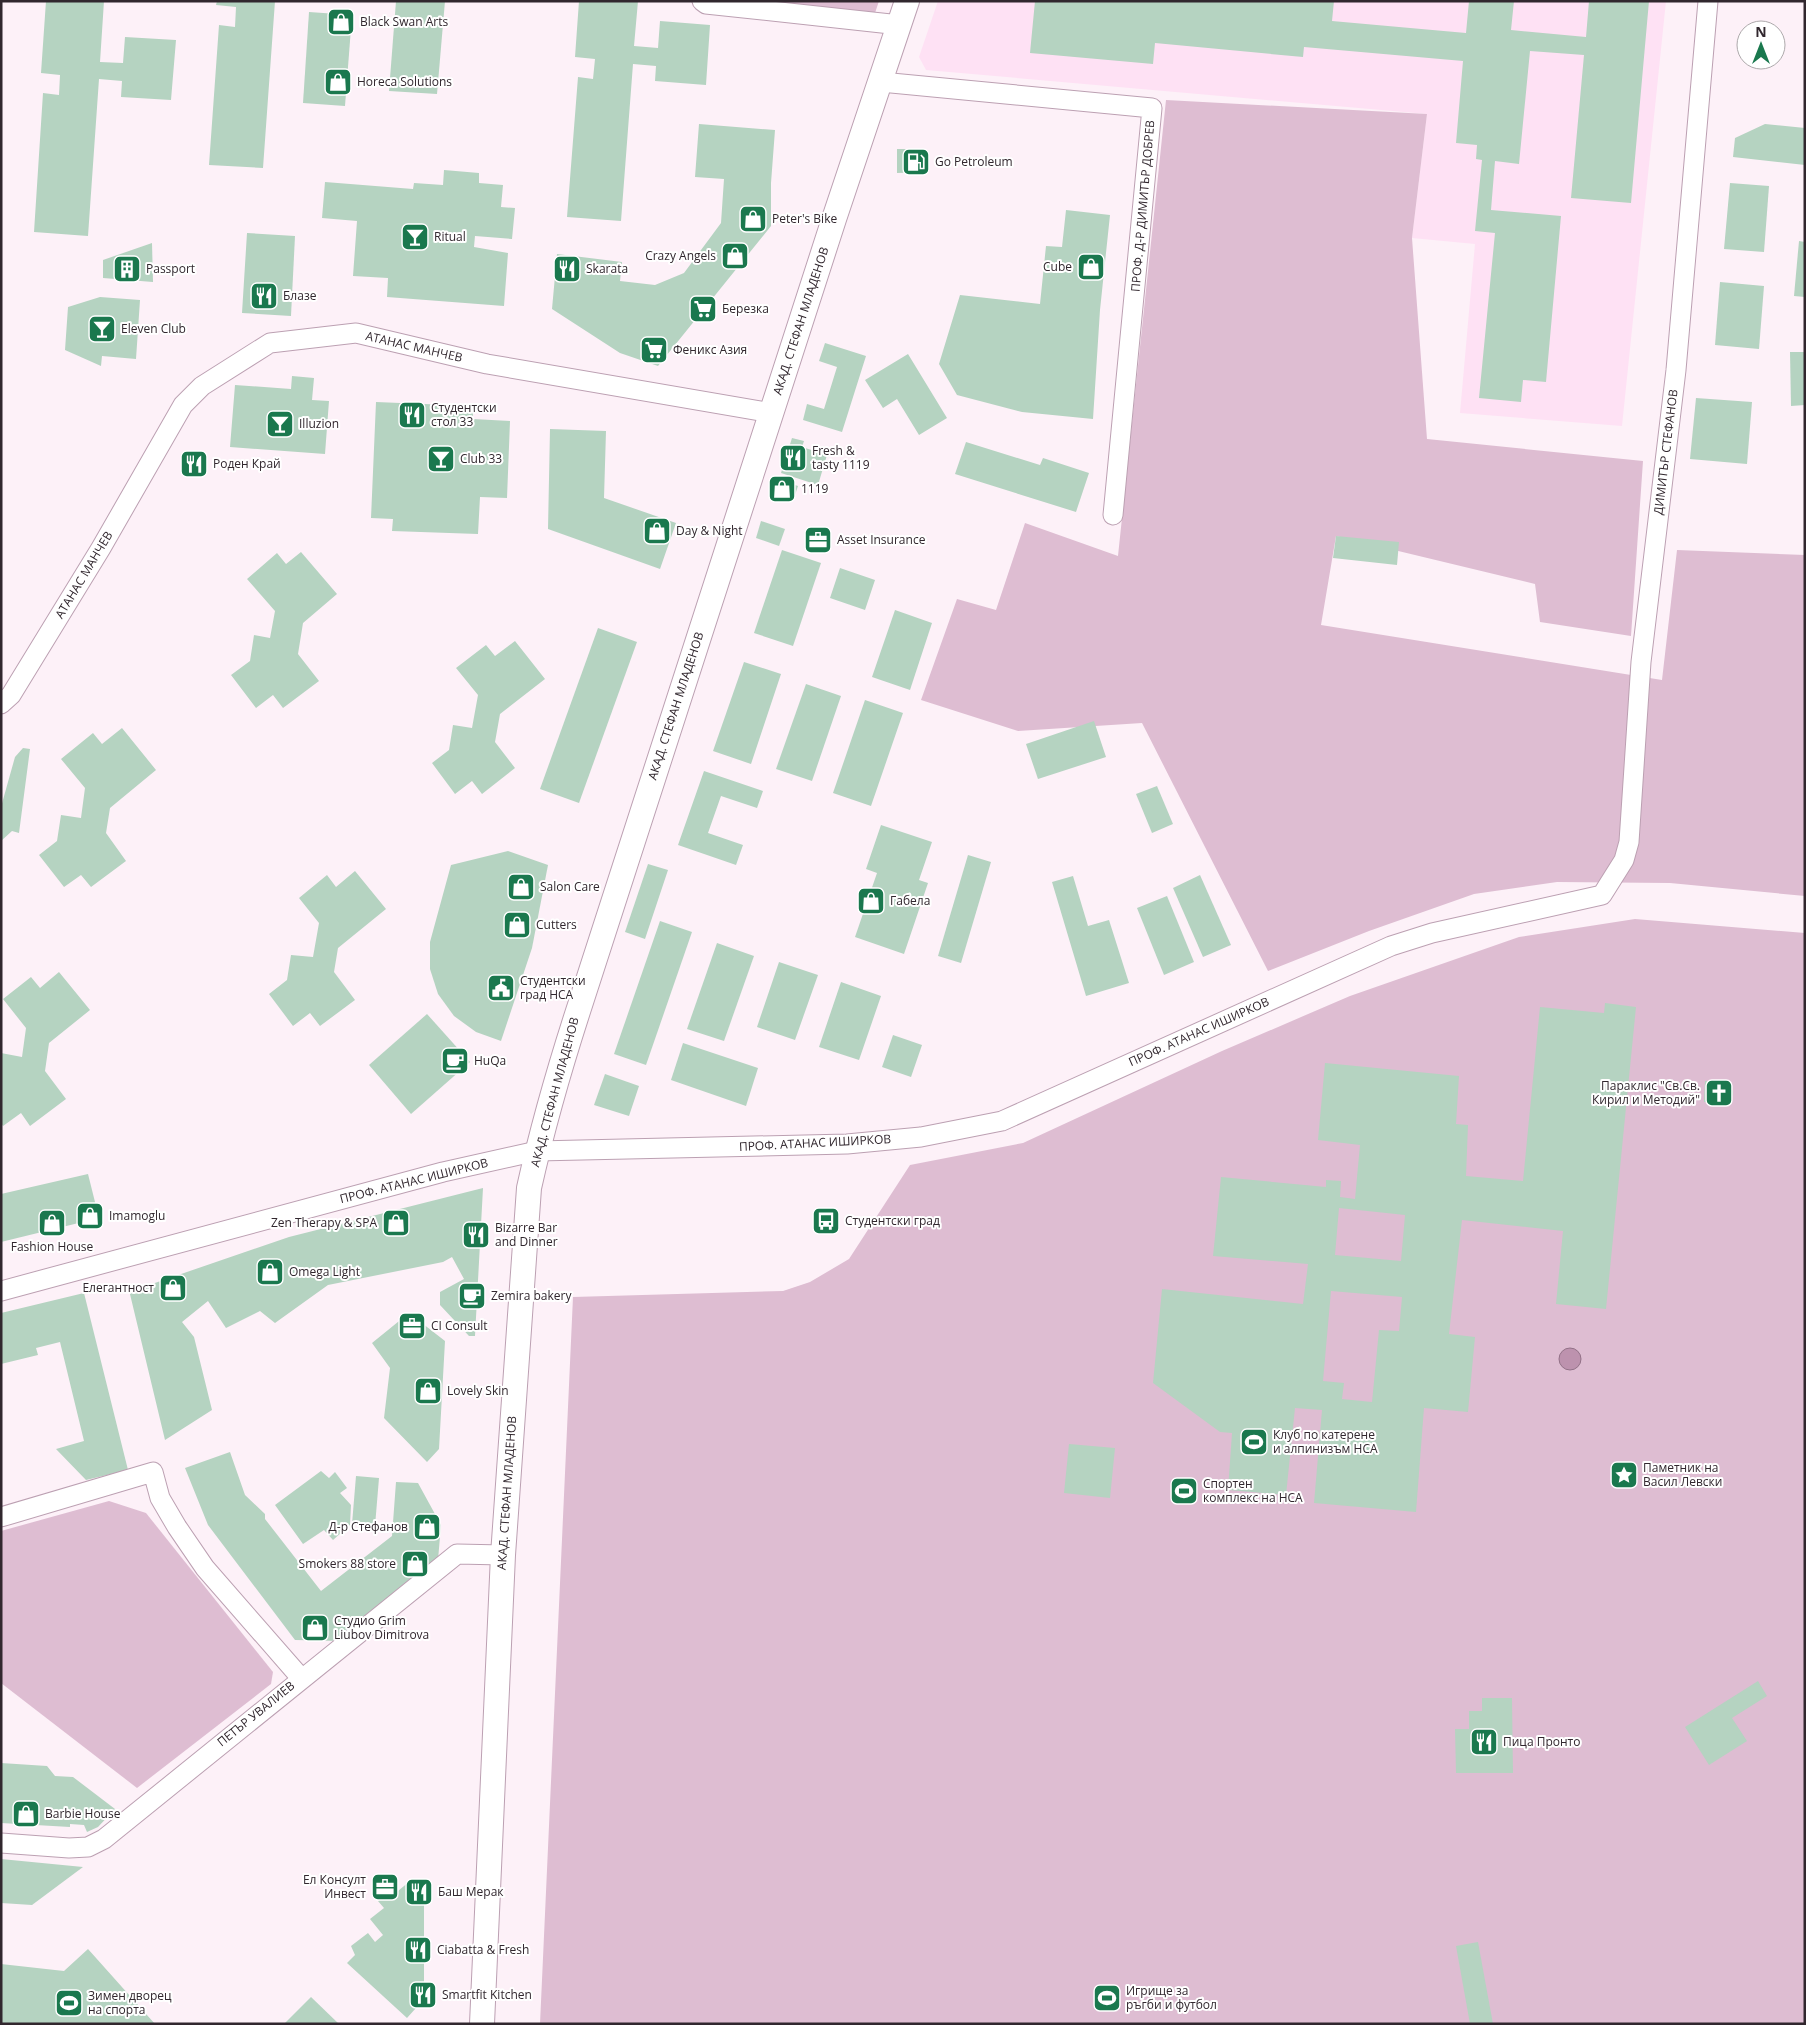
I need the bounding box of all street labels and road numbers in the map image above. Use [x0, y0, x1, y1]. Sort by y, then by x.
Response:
street label: ПРОФ. Д-Р ДИМИТЪР ДОБРЕВ [1127, 119, 1159, 293]
street label: АКАД. СТЕФАН МЛАДЕНОВ [769, 244, 833, 397]
street label: АТАНАС МАНЧЕВ [364, 327, 464, 366]
street label: ДИМИТЪР СТЕФАНОВ [1649, 388, 1682, 516]
street label: АТАНАС МАНЧЕВ [51, 528, 116, 621]
street label: АКАД. СТЕФАН МЛАДЕНОВ [644, 629, 708, 782]
street label: ПРОФ. АТАНАС ИШИРКОВ [1126, 993, 1272, 1070]
street label: АКАД. СТЕФАН МЛАДЕНОВ [526, 1015, 583, 1169]
street label: ПРОФ. АТАНАС ИШИРКОВ [739, 1130, 892, 1155]
street label: ПРОФ. АТАНАС ИШИРКОВ [338, 1154, 490, 1207]
street label: АКАД. СТЕФАН МЛАДЕНОВ [493, 1415, 520, 1571]
street label: ПЕТЪР УВАЛИЕВ [213, 1677, 298, 1750]

